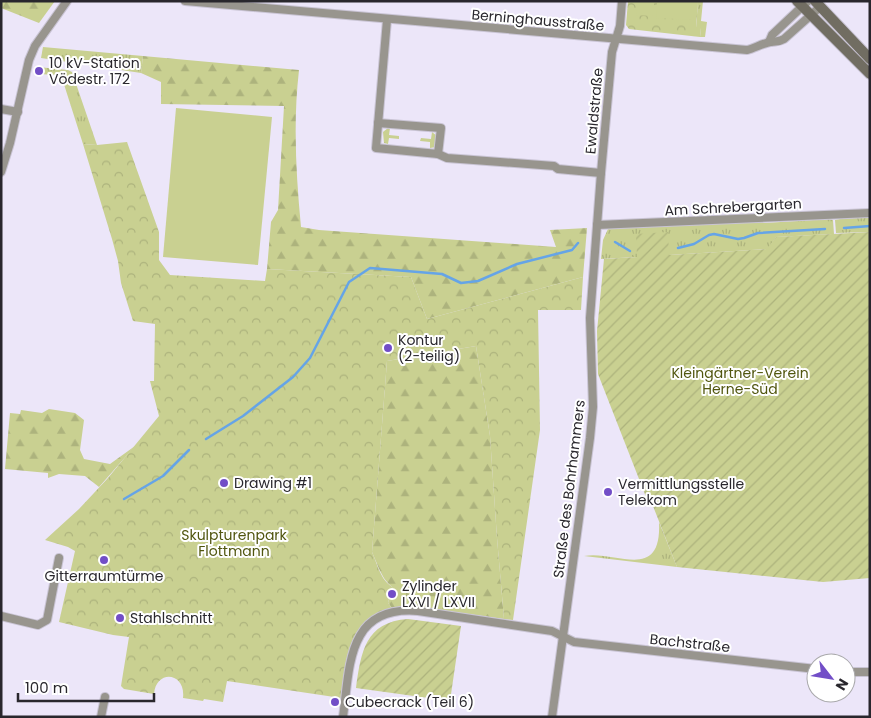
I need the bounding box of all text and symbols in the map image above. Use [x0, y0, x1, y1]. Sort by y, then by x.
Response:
street label: Berninghausstraße [471, 4, 606, 36]
place label: 10 kV-Station Vödestr. 172 [49, 53, 140, 89]
marker: 10 kV-Station Vödestr. 172 [33, 65, 45, 77]
street label: Ewaldstraße [580, 67, 608, 155]
street label: Am Schrebergarten [664, 193, 802, 221]
place label: Kontur (2-teilig) [398, 330, 460, 366]
marker: Kontur (2-teilig) [382, 342, 394, 354]
park label: Kleingärtner-Verein Herne-Süd [671, 363, 809, 399]
street label: Straße des Bohrhammers [548, 399, 590, 579]
place label: Drawing #1 [234, 473, 312, 493]
place label: Vermittlungsstelle Telekom [618, 474, 745, 510]
marker: Drawing #1 [218, 477, 230, 489]
marker: Vermittlungsstelle Telekom [602, 486, 614, 498]
park label: Skulpturenpark Flottmann [181, 525, 288, 561]
marker: Gitterraumtürme [98, 554, 110, 566]
place label: Gitterraumtürme [45, 566, 164, 586]
place label: Zylinder LXVI / LXVII [402, 576, 475, 612]
marker: Zylinder LXVI / LXVII [386, 588, 398, 600]
place label: Stahlschnitt [130, 608, 213, 628]
marker: Stahlschnitt [114, 612, 126, 624]
street label: Bachstraße [649, 629, 732, 657]
north arrow [806, 653, 856, 703]
scale bar [18, 670, 154, 702]
text: N [831, 675, 853, 694]
text: 100 m [25, 677, 68, 698]
place label: Cubecrack (Teil 6) [345, 692, 474, 712]
marker: Cubecrack (Teil 6) [329, 696, 341, 708]

